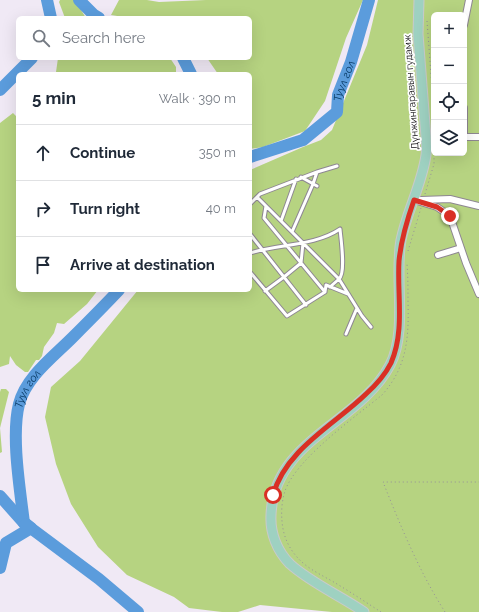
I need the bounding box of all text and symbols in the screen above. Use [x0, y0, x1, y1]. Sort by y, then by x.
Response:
map controls [431, 12, 467, 156]
button: + [431, 12, 467, 48]
search box [16, 16, 252, 60]
icon: search [30, 27, 52, 49]
text: Search here [62, 29, 145, 47]
street label: Дүнжингаравын гудамж [401, 34, 421, 150]
button: − [431, 48, 467, 84]
water label: Туул гол [331, 58, 357, 102]
button: locate [431, 84, 467, 120]
text: 5 min [32, 88, 76, 108]
text: Walk · 390 m [159, 91, 236, 106]
button: layers [431, 120, 467, 156]
icon: ahead [32, 142, 54, 164]
text: Continue [70, 144, 135, 162]
text: 350 m [199, 145, 236, 160]
icon: right [32, 198, 54, 220]
text: Turn right [70, 200, 140, 218]
text: 40 m [206, 201, 236, 216]
route end [441, 207, 459, 225]
icon: arrive [32, 254, 54, 276]
text: Arrive at destination [70, 256, 215, 274]
water label: Туул гол [12, 367, 43, 409]
route start [264, 486, 282, 504]

